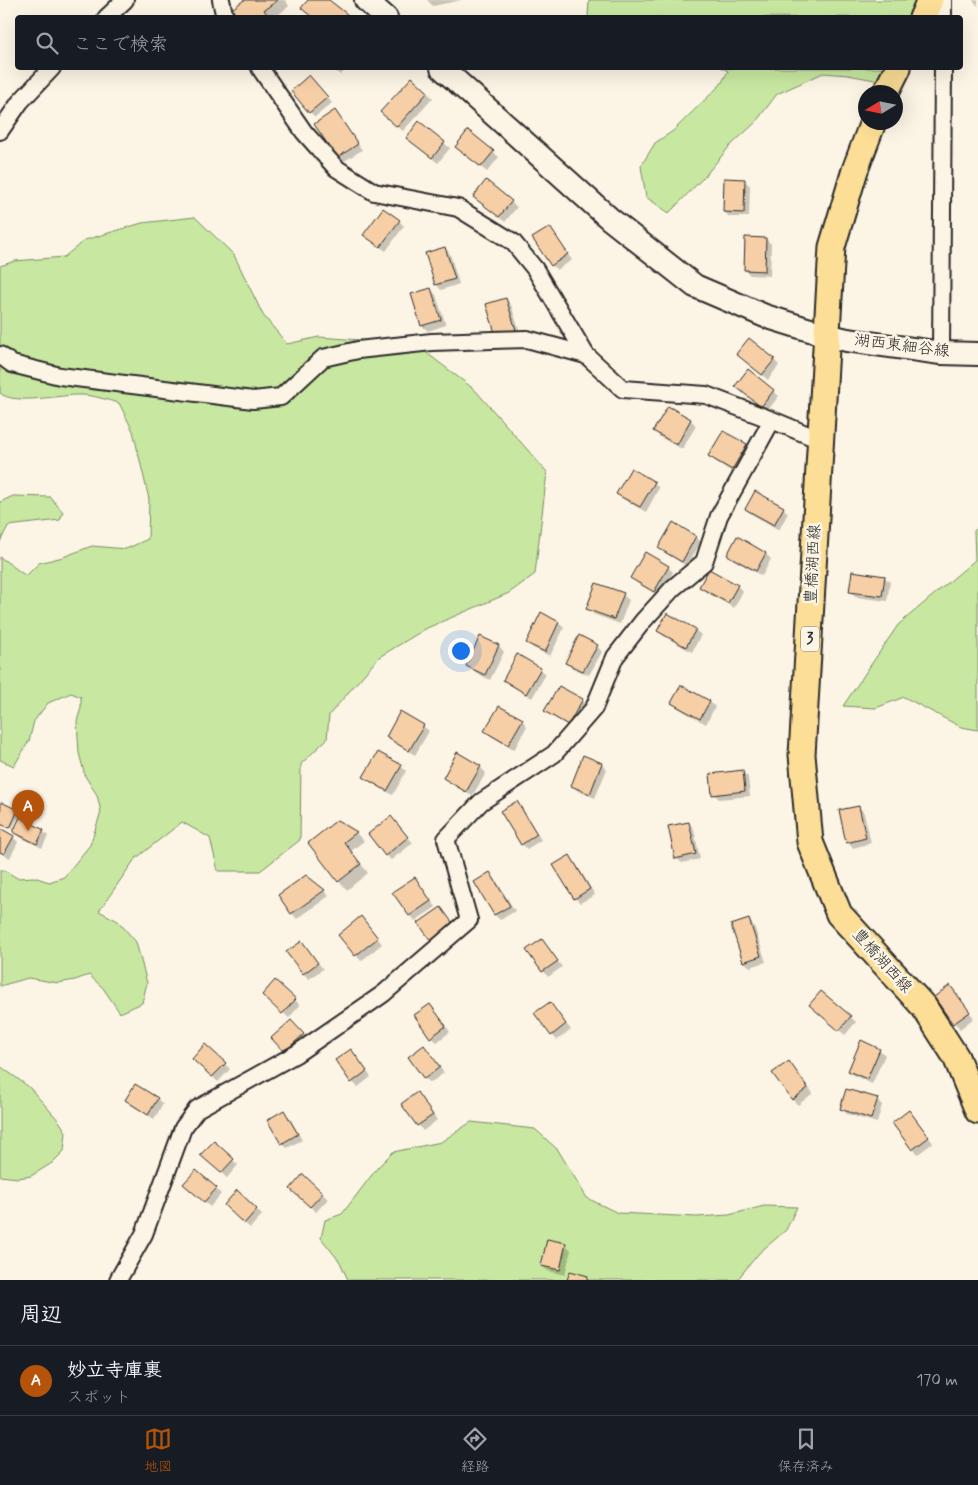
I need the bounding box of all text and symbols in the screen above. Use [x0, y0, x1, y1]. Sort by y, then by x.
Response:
search box [15, 15, 963, 70]
icon: search [33, 29, 61, 57]
text: ここで検索 [73, 32, 168, 57]
north arrow [858, 85, 903, 130]
street label: 湖西東細谷線 [853, 330, 951, 362]
street label: 豊橋湖西線 [800, 523, 826, 605]
road number: 3 [801, 626, 819, 652]
your location [448, 638, 474, 664]
pin: A [12, 790, 44, 831]
street label: 豊橋湖西線 [847, 924, 917, 998]
text: 周辺 [20, 1301, 62, 1329]
text: 妙立寺庫裏 [67, 1358, 162, 1383]
text: A [31, 1370, 41, 1391]
text: 170 m [916, 1370, 958, 1391]
text: スポット [67, 1387, 131, 1408]
tab: 地図 [144, 1425, 172, 1476]
tab: 経路 [461, 1425, 489, 1476]
tab: 保存済み [778, 1425, 834, 1476]

